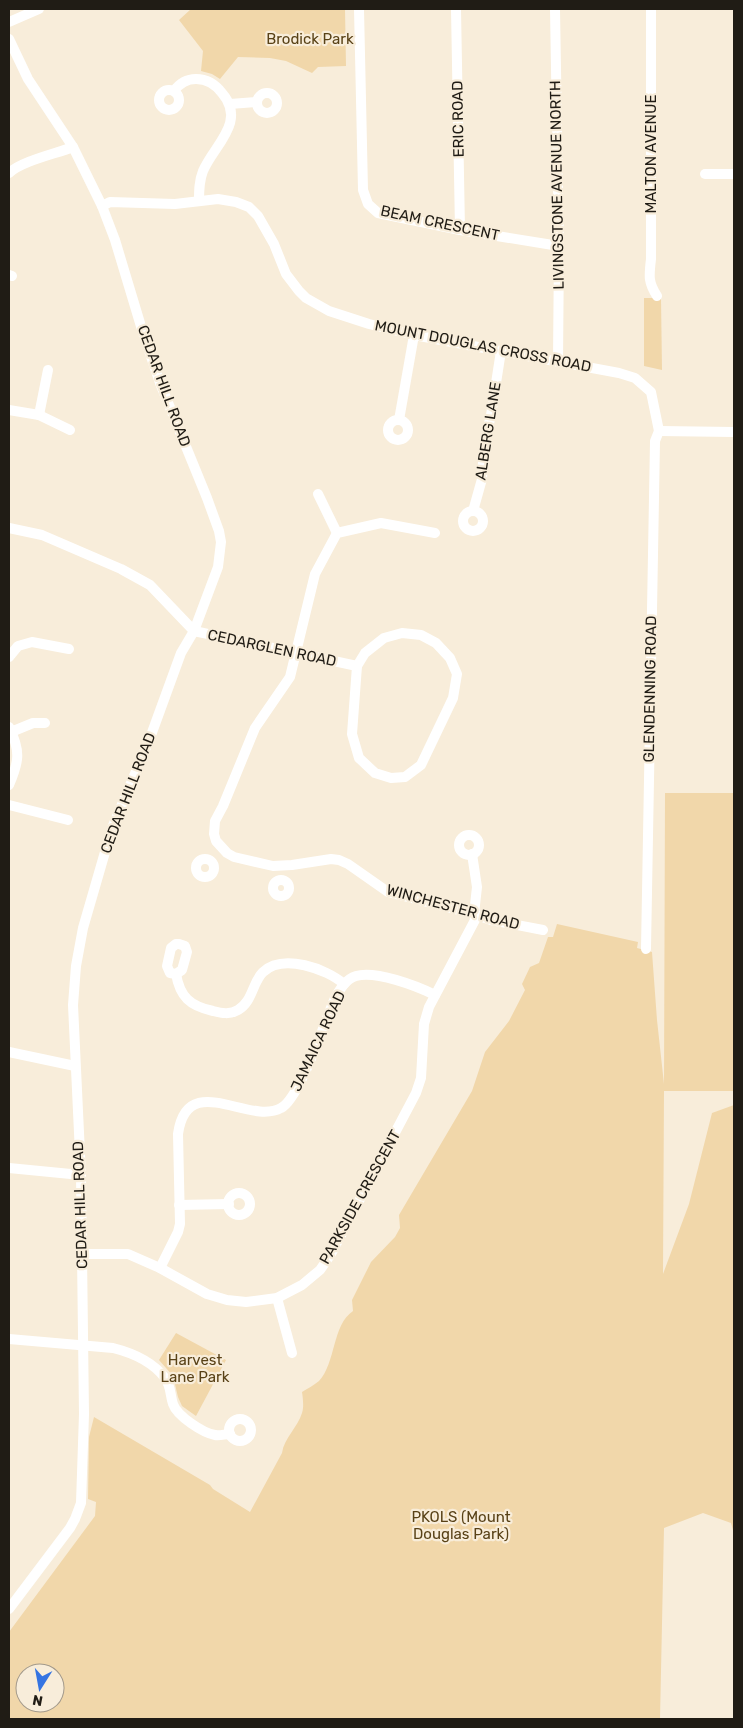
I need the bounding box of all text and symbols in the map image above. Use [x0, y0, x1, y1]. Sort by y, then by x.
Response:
park label: Brodick Park [266, 30, 354, 48]
street label: ERIC ROAD [448, 80, 468, 158]
street label: LIVINGSTONE AVENUE NORTH [546, 80, 568, 290]
street label: MALTON AVENUE [642, 94, 660, 214]
street label: BEAM CRESCENT [379, 202, 501, 244]
street label: MOUNT DOUGLAS CROSS ROAD [373, 316, 593, 376]
street label: CEDAR HILL ROAD [134, 323, 194, 449]
street label: ALBERG LANE [471, 381, 505, 481]
street label: GLENDENNING ROAD [640, 615, 660, 763]
street label: CEDARGLEN ROAD [206, 626, 338, 670]
street label: CEDAR HILL ROAD [97, 730, 159, 856]
street label: WINCHESTER ROAD [385, 881, 521, 933]
street label: JAMAICA ROAD [287, 988, 349, 1094]
street label: PARKSIDE CRESCENT [316, 1126, 405, 1267]
street label: CEDAR HILL ROAD [69, 1141, 91, 1269]
park label: Harvest Lane Park [160, 1351, 230, 1386]
park label: PKOLS (Mount Douglas Park) [411, 1508, 511, 1543]
north arrow [15, 1663, 65, 1713]
text: N [31, 1691, 44, 1710]

